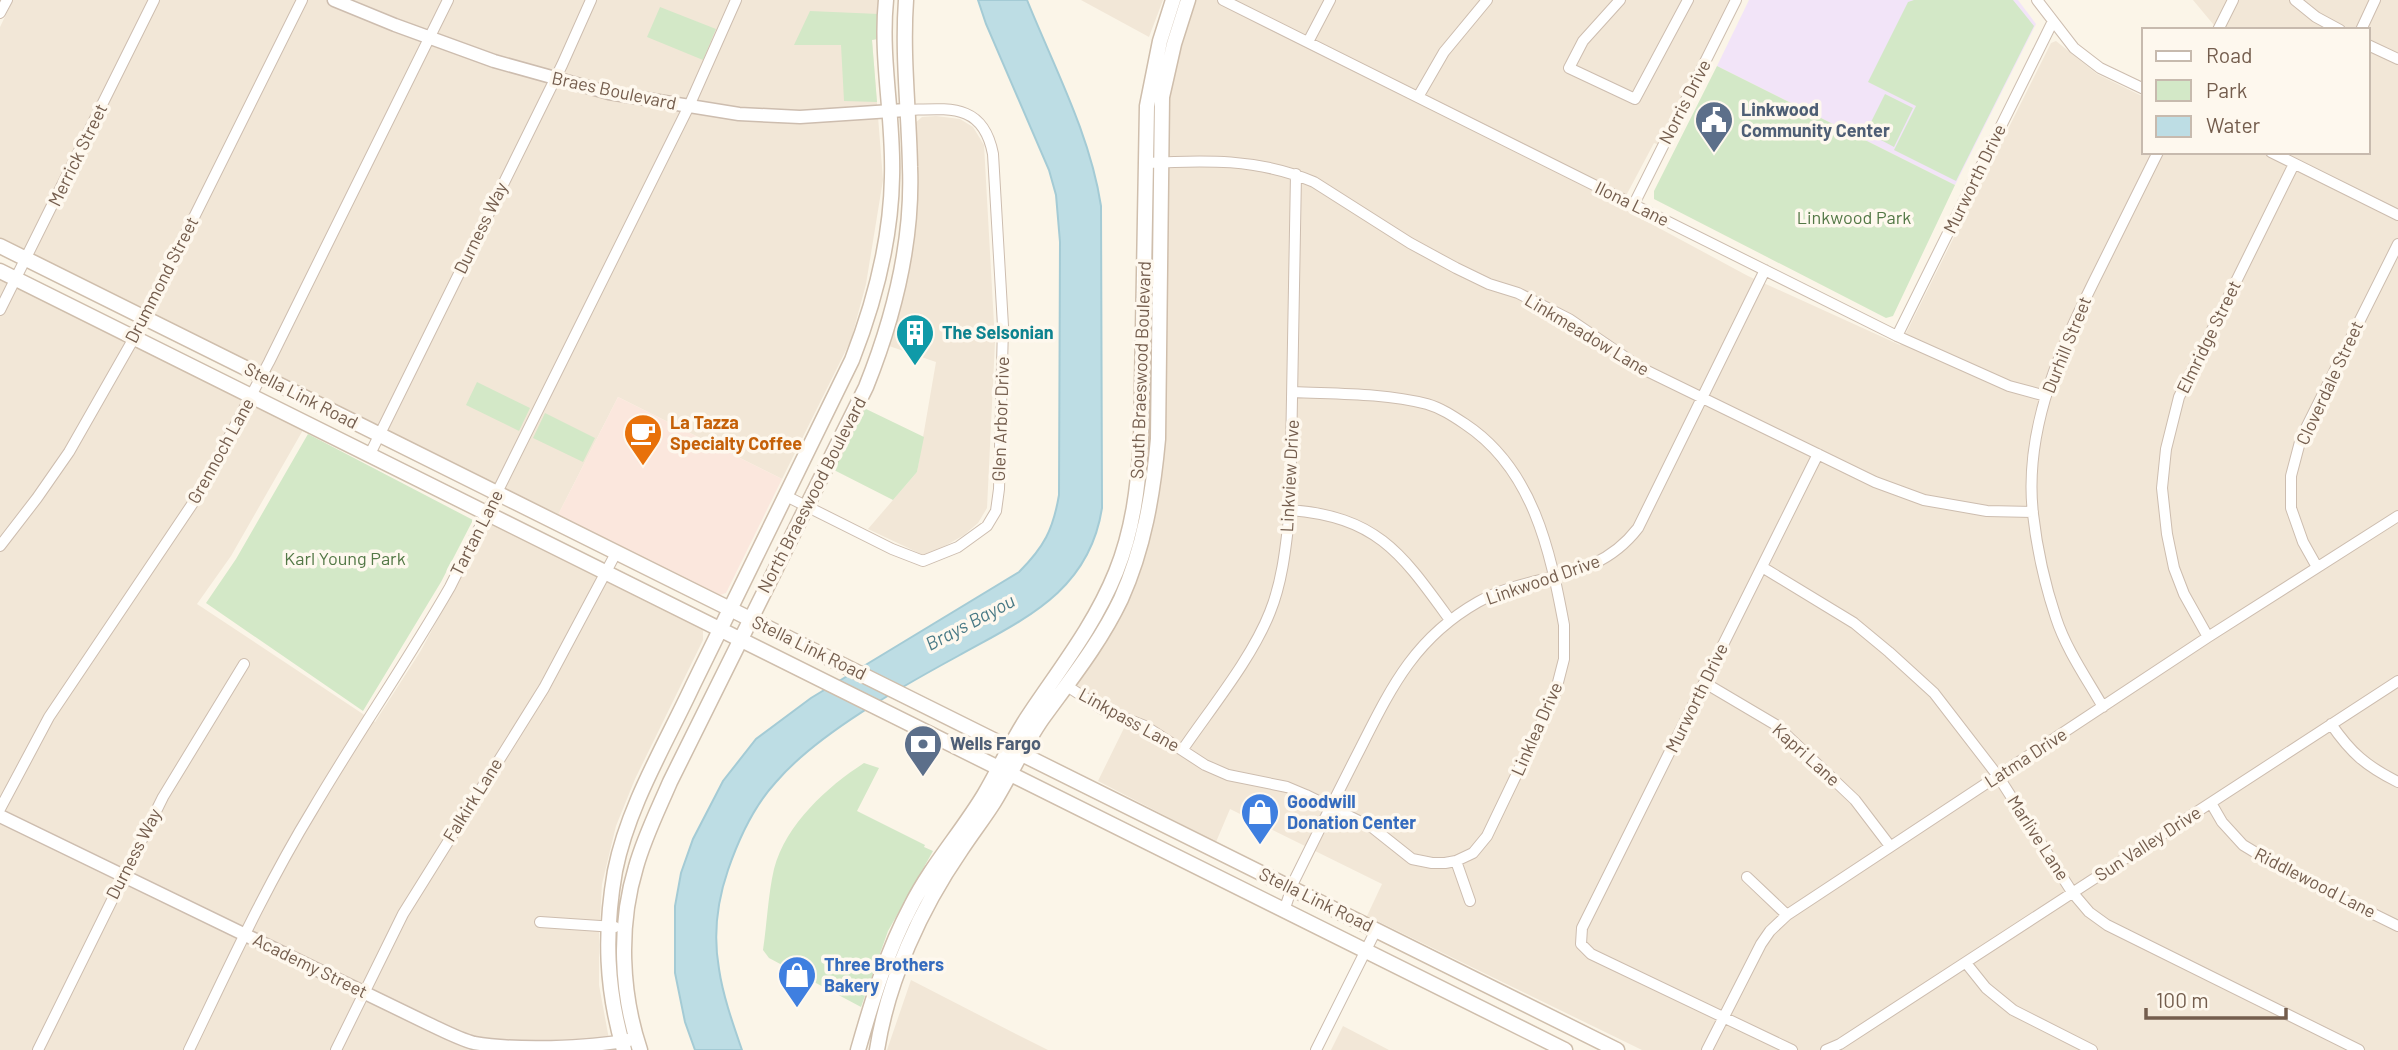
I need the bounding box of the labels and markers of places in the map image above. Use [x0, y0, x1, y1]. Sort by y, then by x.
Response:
place label: Linkwood Community Center [1741, 98, 1890, 141]
public building icon: Linkwood Community Center [1693, 99, 1735, 154]
building icon: The Selsonian [894, 312, 936, 367]
place label: The Selsonian [942, 321, 1054, 343]
place label: La Tazza Specialty Coffee [670, 411, 802, 454]
cafe icon: La Tazza Specialty Coffee [622, 412, 664, 467]
bank icon: Wells Fargo [902, 723, 944, 778]
place label: Wells Fargo [950, 732, 1041, 754]
place label: Goodwill Donation Center [1287, 790, 1416, 833]
shop icon: Goodwill Donation Center [1239, 791, 1281, 846]
place label: Three Brothers Bakery [824, 953, 944, 996]
shop icon: Three Brothers Bakery [776, 954, 818, 1009]

